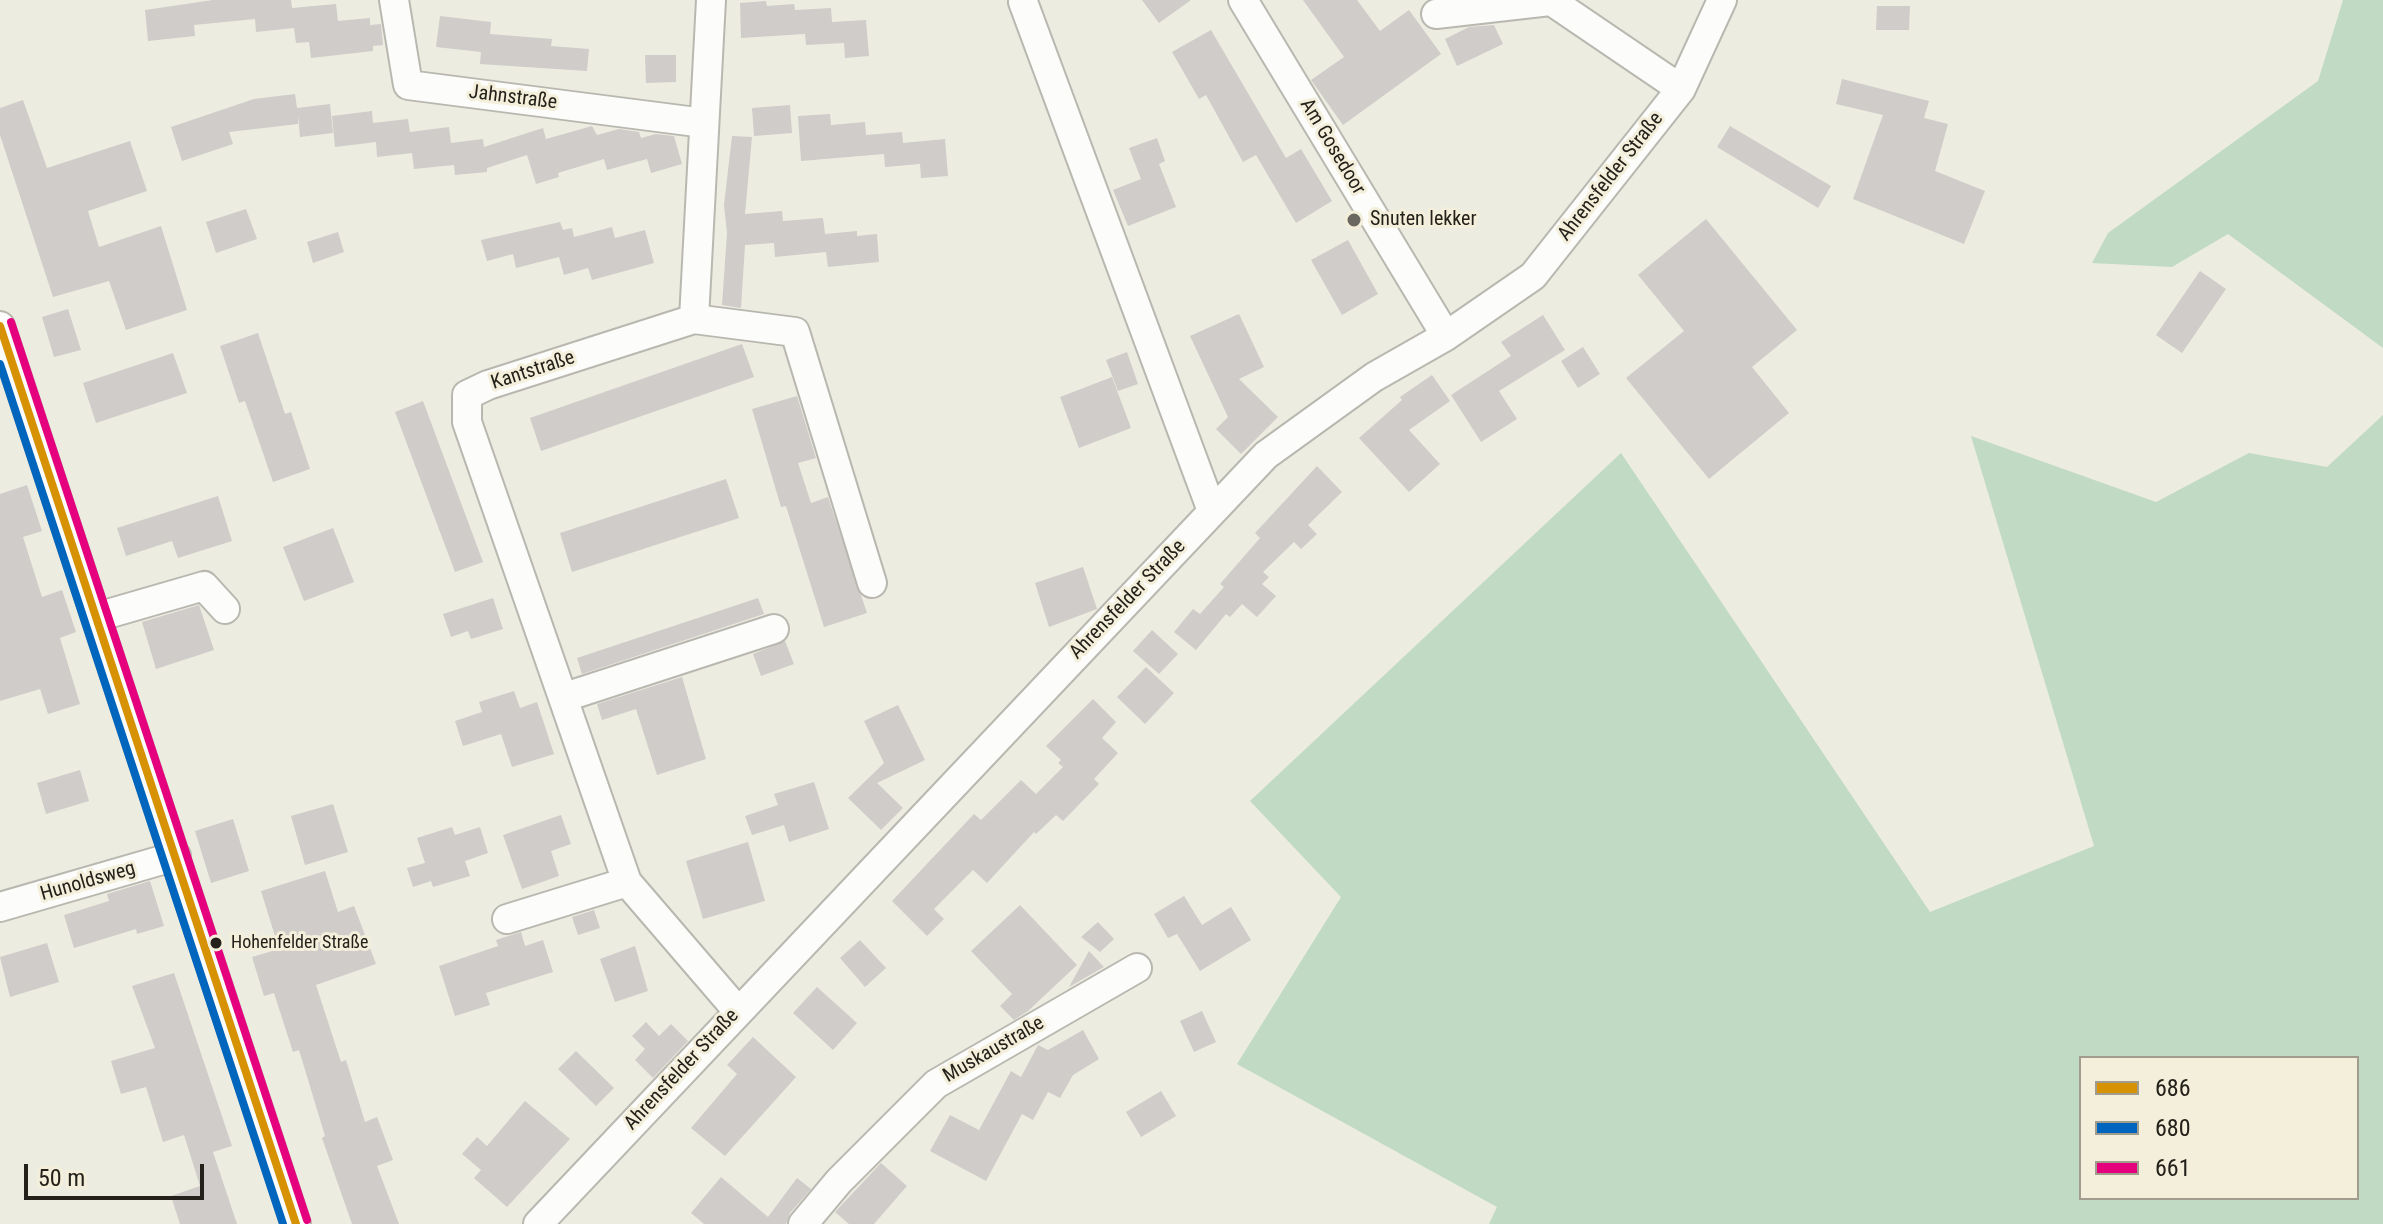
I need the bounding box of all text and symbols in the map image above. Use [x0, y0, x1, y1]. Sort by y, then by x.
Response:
street label: Jahnstraße [468, 81, 558, 115]
street label: Am Gosedoor [1294, 95, 1370, 199]
street label: Ahrensfelder Straße [1553, 108, 1669, 246]
place label: Snuten lekker [1370, 208, 1477, 232]
marker: Snuten lekker [1345, 211, 1363, 229]
street label: Kantstraße [488, 346, 578, 396]
street label: Ahrensfelder Straße [1065, 535, 1191, 665]
street label: Hunoldsweg [38, 857, 138, 907]
place label: Hohenfelder Straße [231, 932, 368, 954]
marker: Hohenfelder Straße [208, 935, 224, 951]
street label: Ahrensfelder Straße [620, 1005, 744, 1135]
street label: Muskaustraße [939, 1012, 1049, 1088]
legend [2079, 1056, 2359, 1200]
text: 686 [2155, 1074, 2191, 1102]
text: 680 [2155, 1114, 2191, 1142]
scale bar [28, 1148, 208, 1198]
text: 661 [2155, 1154, 2191, 1182]
text: 50 m [38, 1164, 85, 1192]

